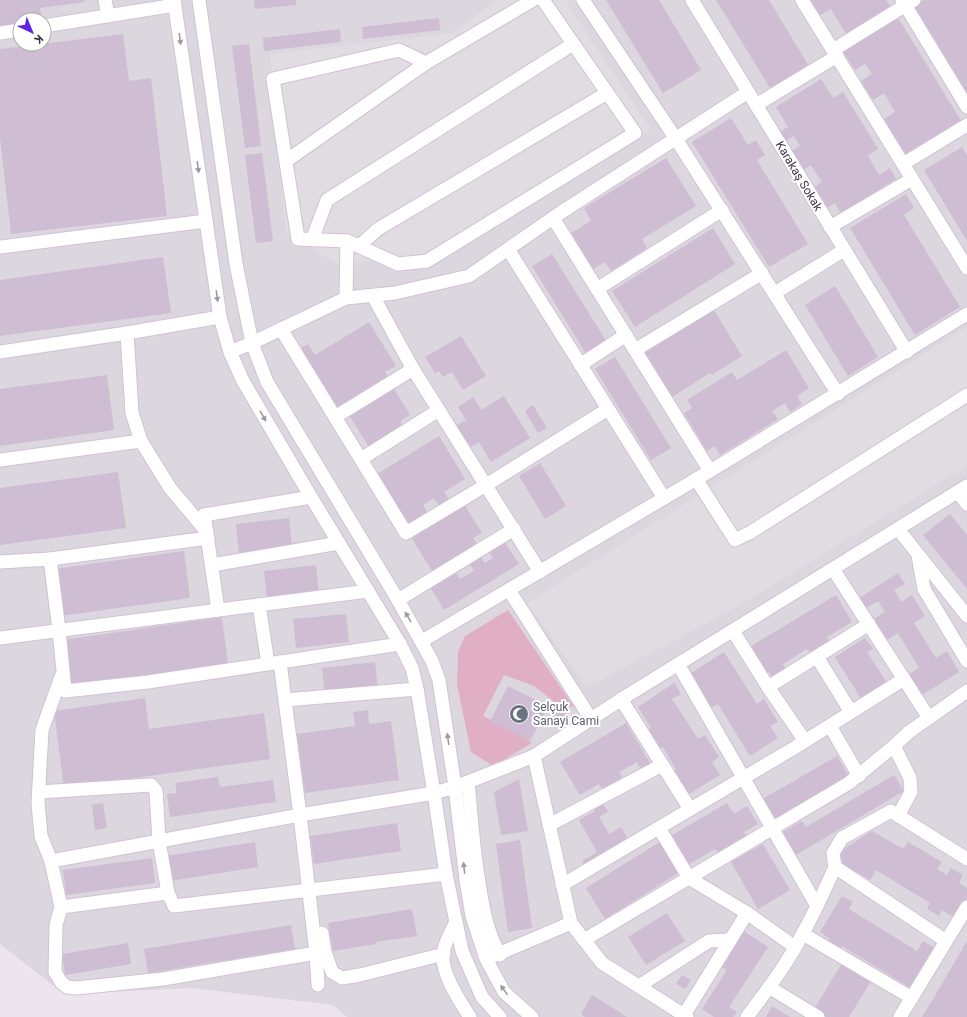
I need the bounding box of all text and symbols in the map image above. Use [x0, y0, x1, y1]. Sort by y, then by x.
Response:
north arrow [12, 12, 52, 52]
text: K [31, 32, 46, 47]
one-way arrow [177, 33, 183, 45]
street label: Karakaş Sokak [773, 139, 826, 214]
one-way arrow [195, 161, 201, 173]
one-way arrow [214, 290, 220, 302]
one-way arrow [260, 410, 267, 422]
one-way arrow [404, 611, 411, 623]
place label: Selçuk Sanayi Cami [533, 700, 599, 728]
mosque icon: Selçuk Sanayi Cami [508, 703, 530, 725]
one-way arrow [445, 733, 451, 745]
one-way arrow [461, 861, 467, 874]
one-way arrow [500, 984, 508, 995]

